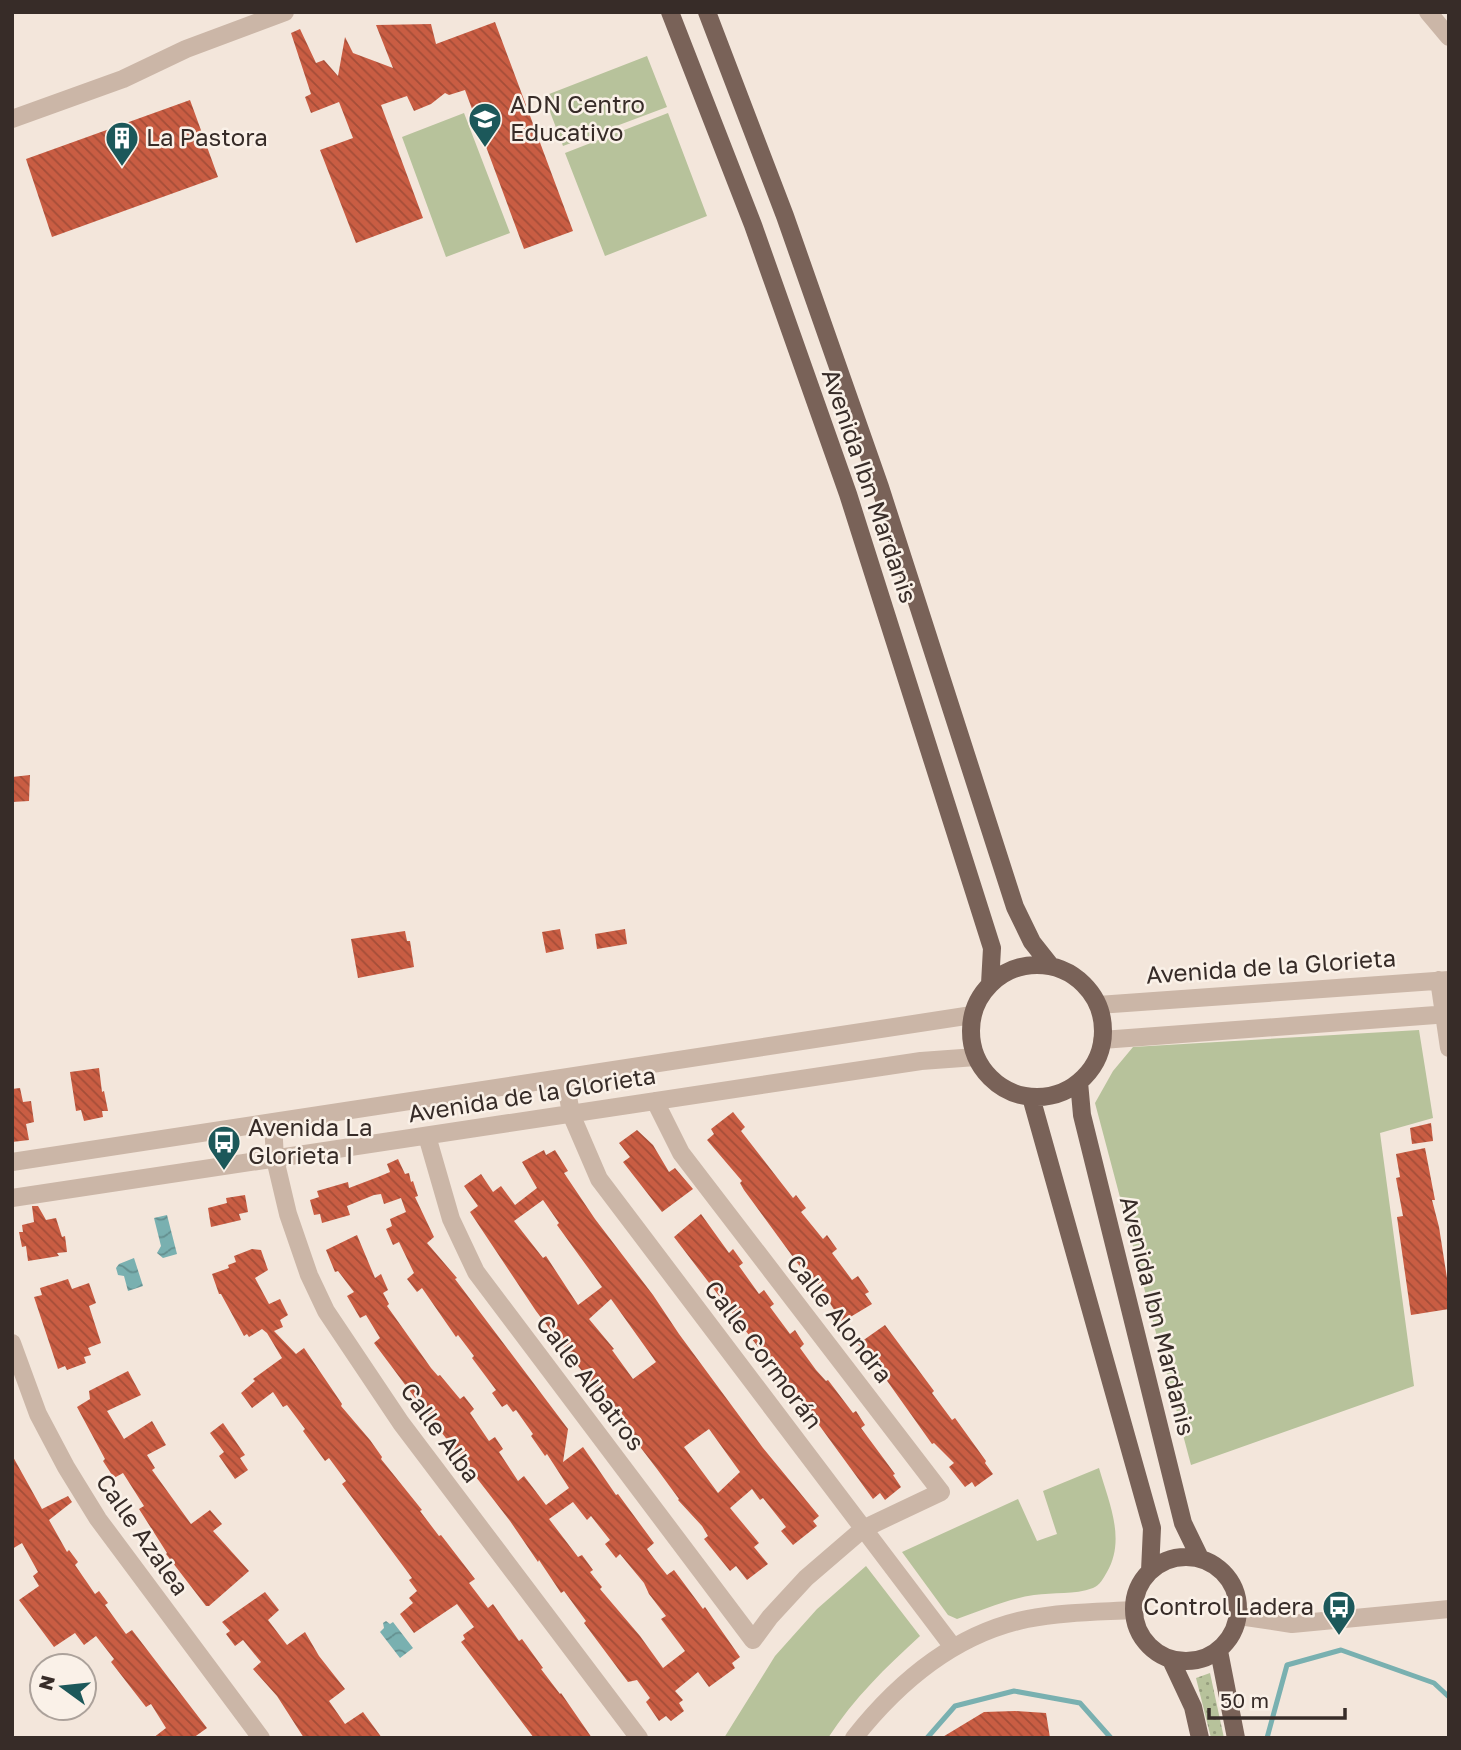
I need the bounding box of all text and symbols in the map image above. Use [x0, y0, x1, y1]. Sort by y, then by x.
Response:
place label: ADN Centro Educativo [510, 89, 645, 146]
school or university icon: ADN Centro Educativo [466, 100, 504, 149]
building icon: La Pastora [103, 119, 141, 168]
place label: La Pastora [146, 122, 268, 151]
street label: Avenida Ibn Mardanis [817, 365, 924, 606]
street label: Avenida de la Glorieta [1145, 942, 1397, 989]
street label: Avenida de la Glorieta [406, 1060, 658, 1127]
place label: Avenida La Glorieta I [248, 1112, 373, 1169]
bus stop icon: Avenida La Glorieta I [205, 1123, 243, 1172]
street label: Avenida Ibn Mardanis [1115, 1193, 1202, 1438]
street label: Calle Alondra [781, 1248, 899, 1388]
street label: Calle Cormorán [699, 1274, 829, 1434]
street label: Calle Albatros [531, 1309, 652, 1456]
street label: Calle Alba [395, 1376, 487, 1488]
street label: Calle Azalea [91, 1468, 196, 1601]
bus stop icon: Control Ladera [1320, 1588, 1358, 1637]
place label: Control Ladera [1143, 1591, 1314, 1620]
north arrow [28, 1652, 98, 1722]
text: N [33, 1673, 59, 1692]
scale bar [1209, 1676, 1346, 1720]
text: 50 m [1220, 1687, 1269, 1713]

